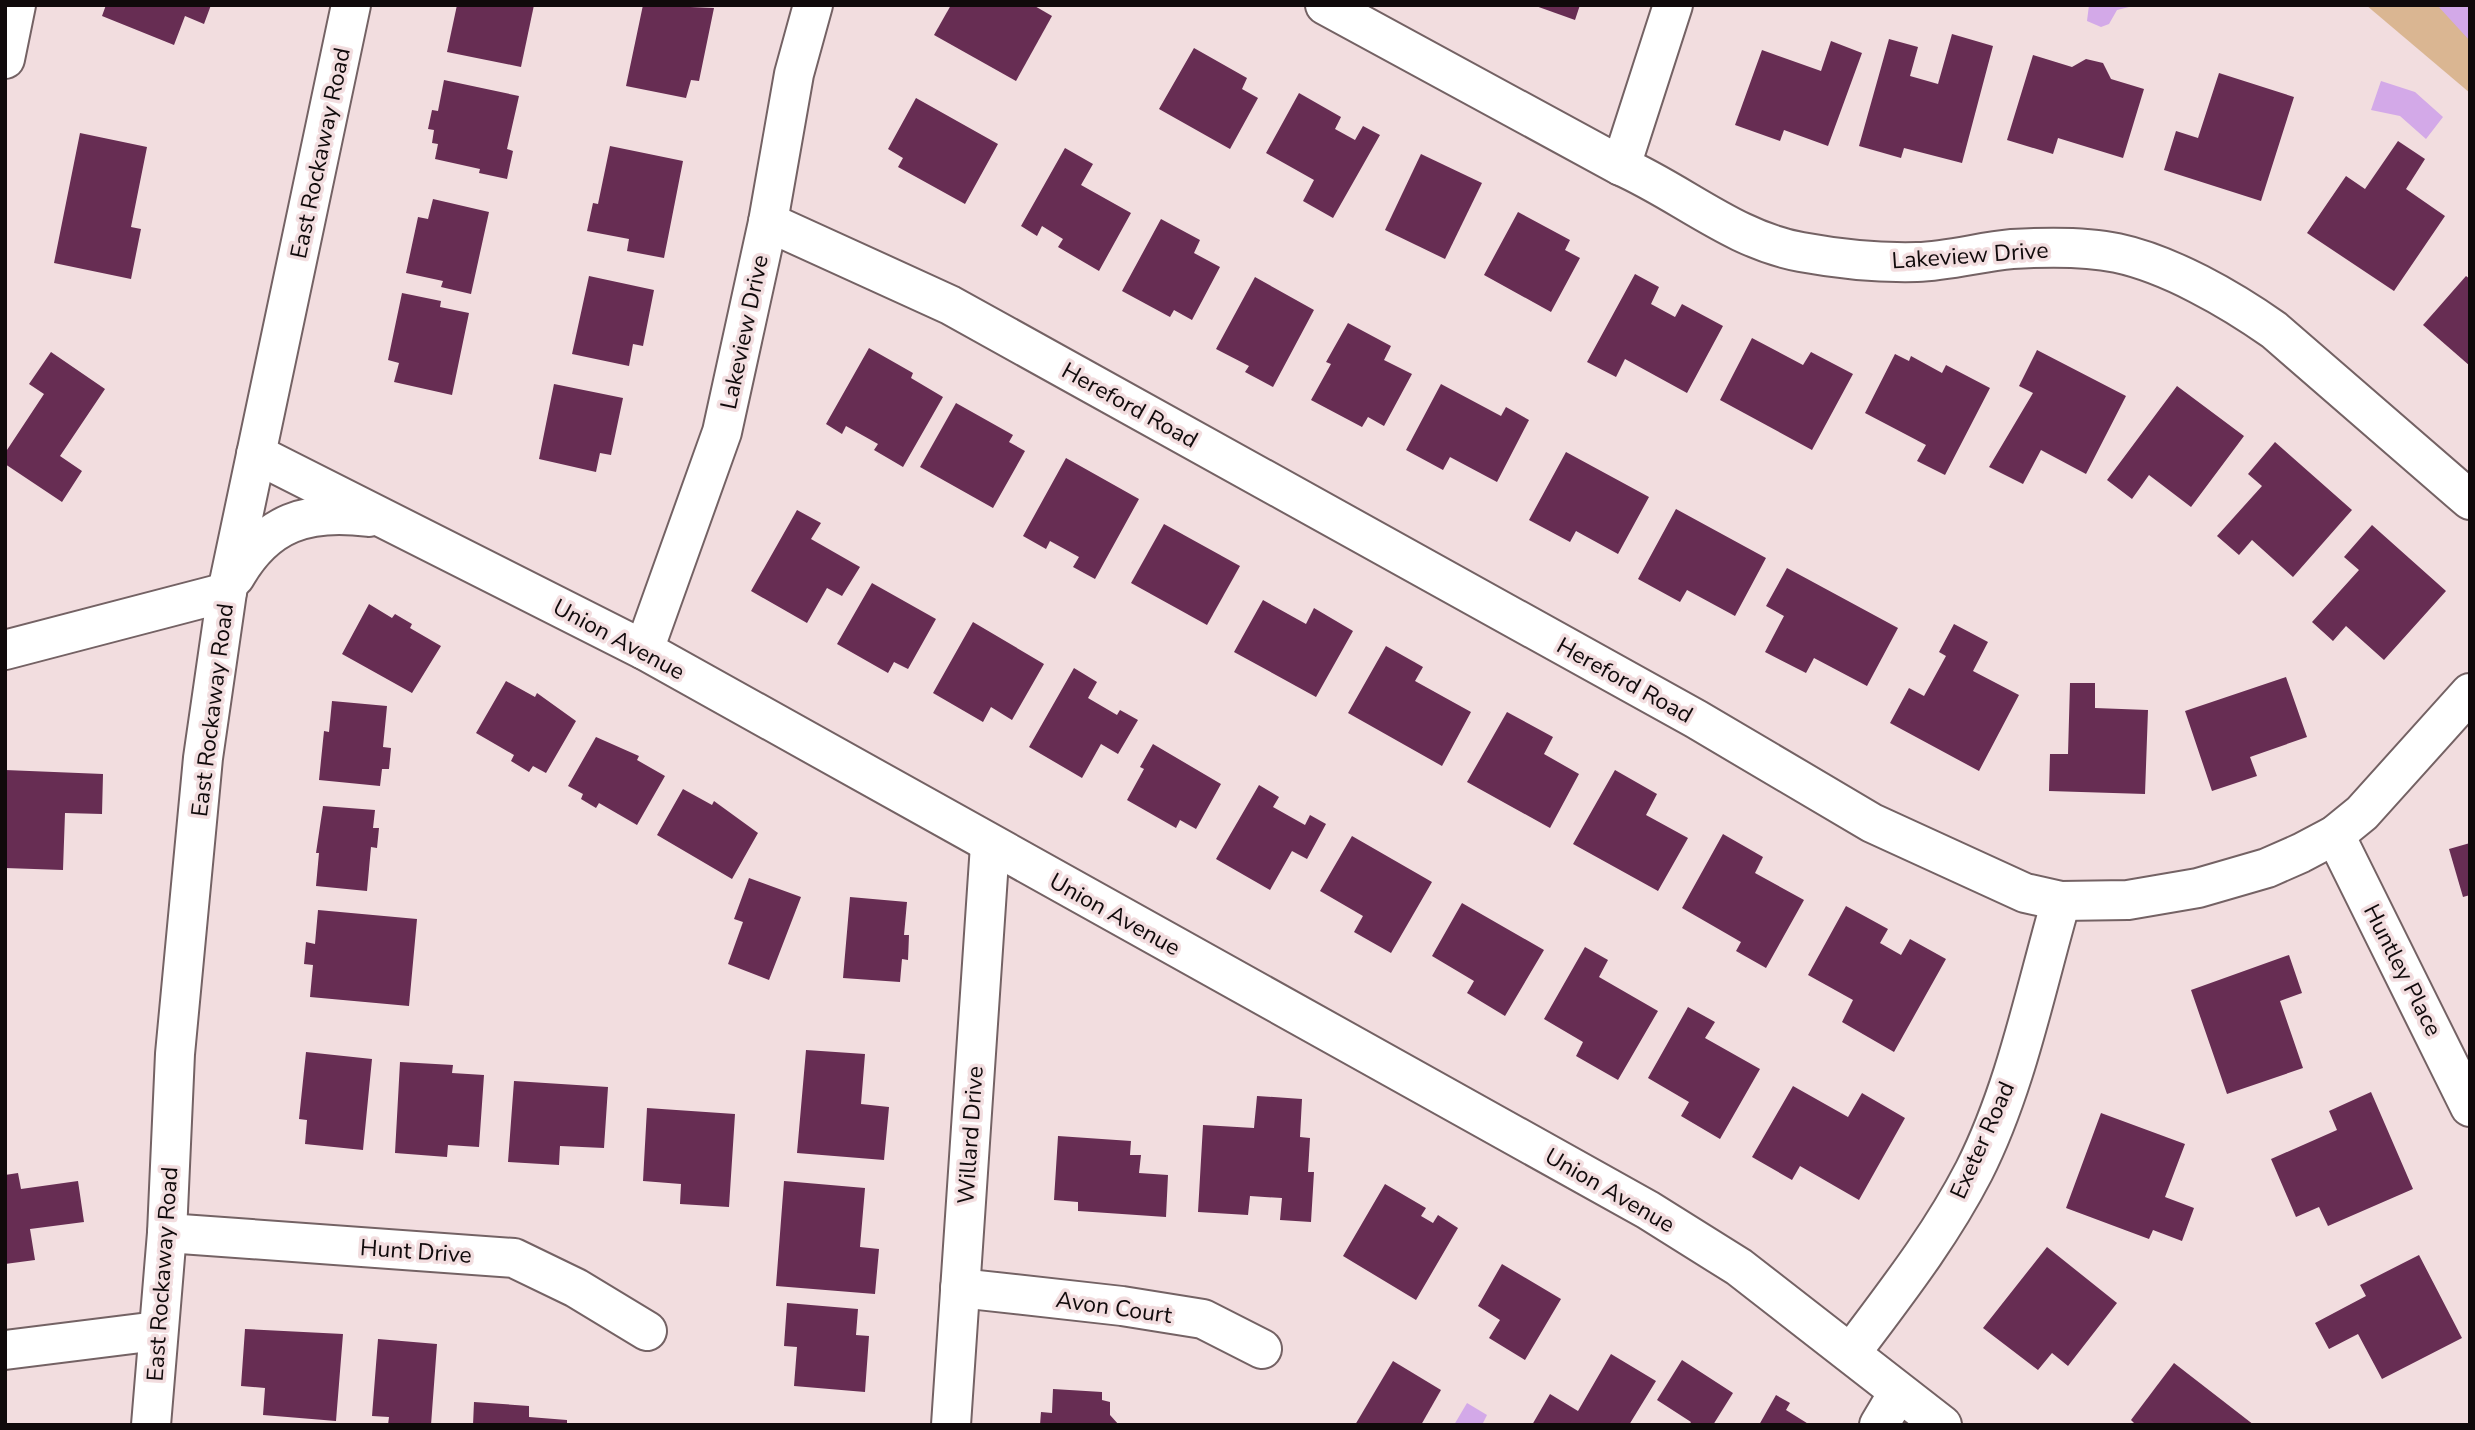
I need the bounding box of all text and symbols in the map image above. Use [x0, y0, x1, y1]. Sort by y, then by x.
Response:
street label: East Rockaway Road [283, 45, 358, 261]
street label: Lakeview Drive [1891, 235, 2049, 276]
street label: Lakeview Drive [713, 252, 776, 412]
street label: Hereford Road [1056, 355, 1203, 456]
street label: Union Avenue [547, 592, 690, 687]
street label: East Rockaway Road [184, 602, 241, 819]
street label: Hereford Road [1551, 630, 1698, 731]
street label: Union Avenue [1044, 866, 1186, 963]
street label: Huntley Place [2356, 899, 2449, 1042]
street label: Willard Drive [950, 1065, 991, 1205]
street label: Exeter Road [1943, 1077, 2022, 1204]
street label: Union Avenue [1539, 1141, 1680, 1240]
street label: East Rockaway Road [140, 1166, 185, 1382]
street label: Hunt Drive [359, 1232, 473, 1271]
street label: Avon Court [1054, 1284, 1175, 1331]

